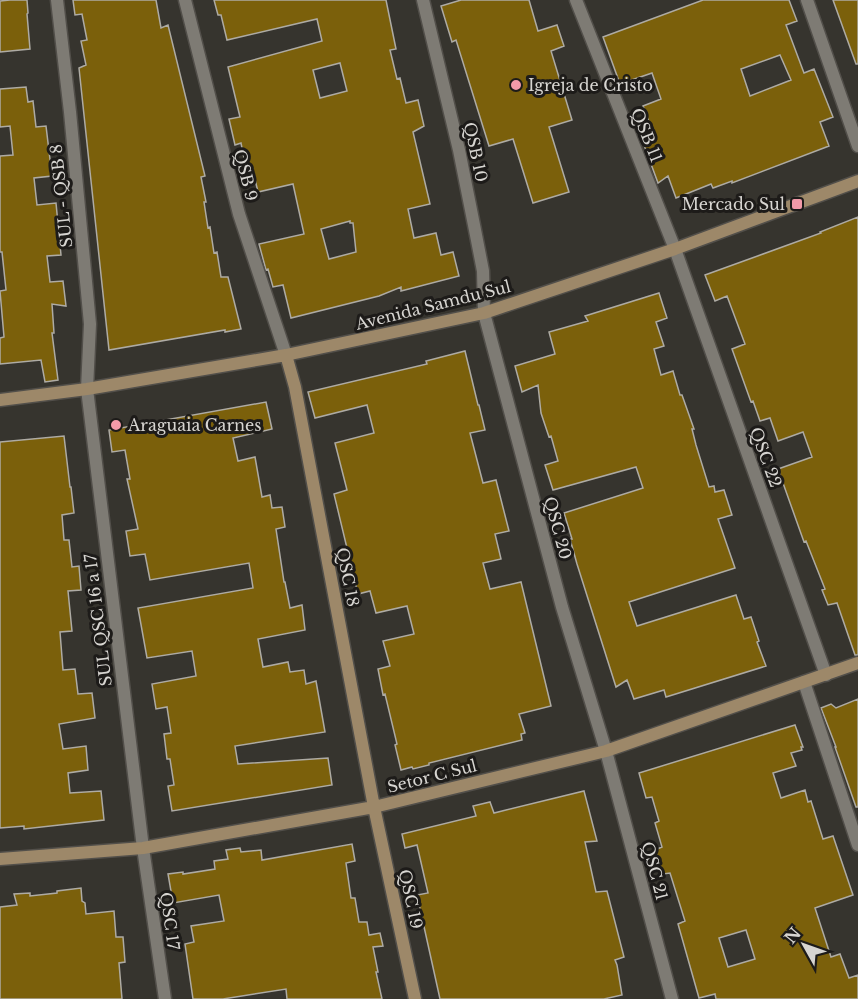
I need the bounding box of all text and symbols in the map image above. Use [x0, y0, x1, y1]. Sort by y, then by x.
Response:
place label: Igreja de Cristo [528, 75, 653, 95]
marker: Igreja de Cristo [509, 78, 523, 92]
street label: QSB 11 [627, 105, 667, 165]
street label: QSB 10 [460, 120, 492, 184]
street label: SUL - QSB 8 [46, 143, 76, 249]
street label: QSB 9 [230, 147, 262, 203]
place label: Mercado Sul [682, 194, 785, 214]
marker: Mercado Sul [790, 197, 804, 211]
street label: Avenida Samdu Sul [352, 276, 513, 334]
place label: Araguaia Carnes [127, 415, 262, 435]
marker: Araguaia Carnes [109, 418, 123, 432]
street label: QSC 22 [746, 424, 786, 490]
street label: QSC 20 [540, 494, 576, 562]
street label: QSC 18 [332, 546, 364, 608]
street label: SUL QSC 16 a 17 [80, 552, 116, 687]
street label: Setor C Sul [385, 755, 479, 797]
street label: QSC 21 [638, 839, 672, 903]
street label: QSC 19 [395, 867, 427, 931]
street label: QSC 17 [156, 891, 184, 952]
north arrow [774, 915, 834, 975]
text: N [780, 923, 805, 948]

